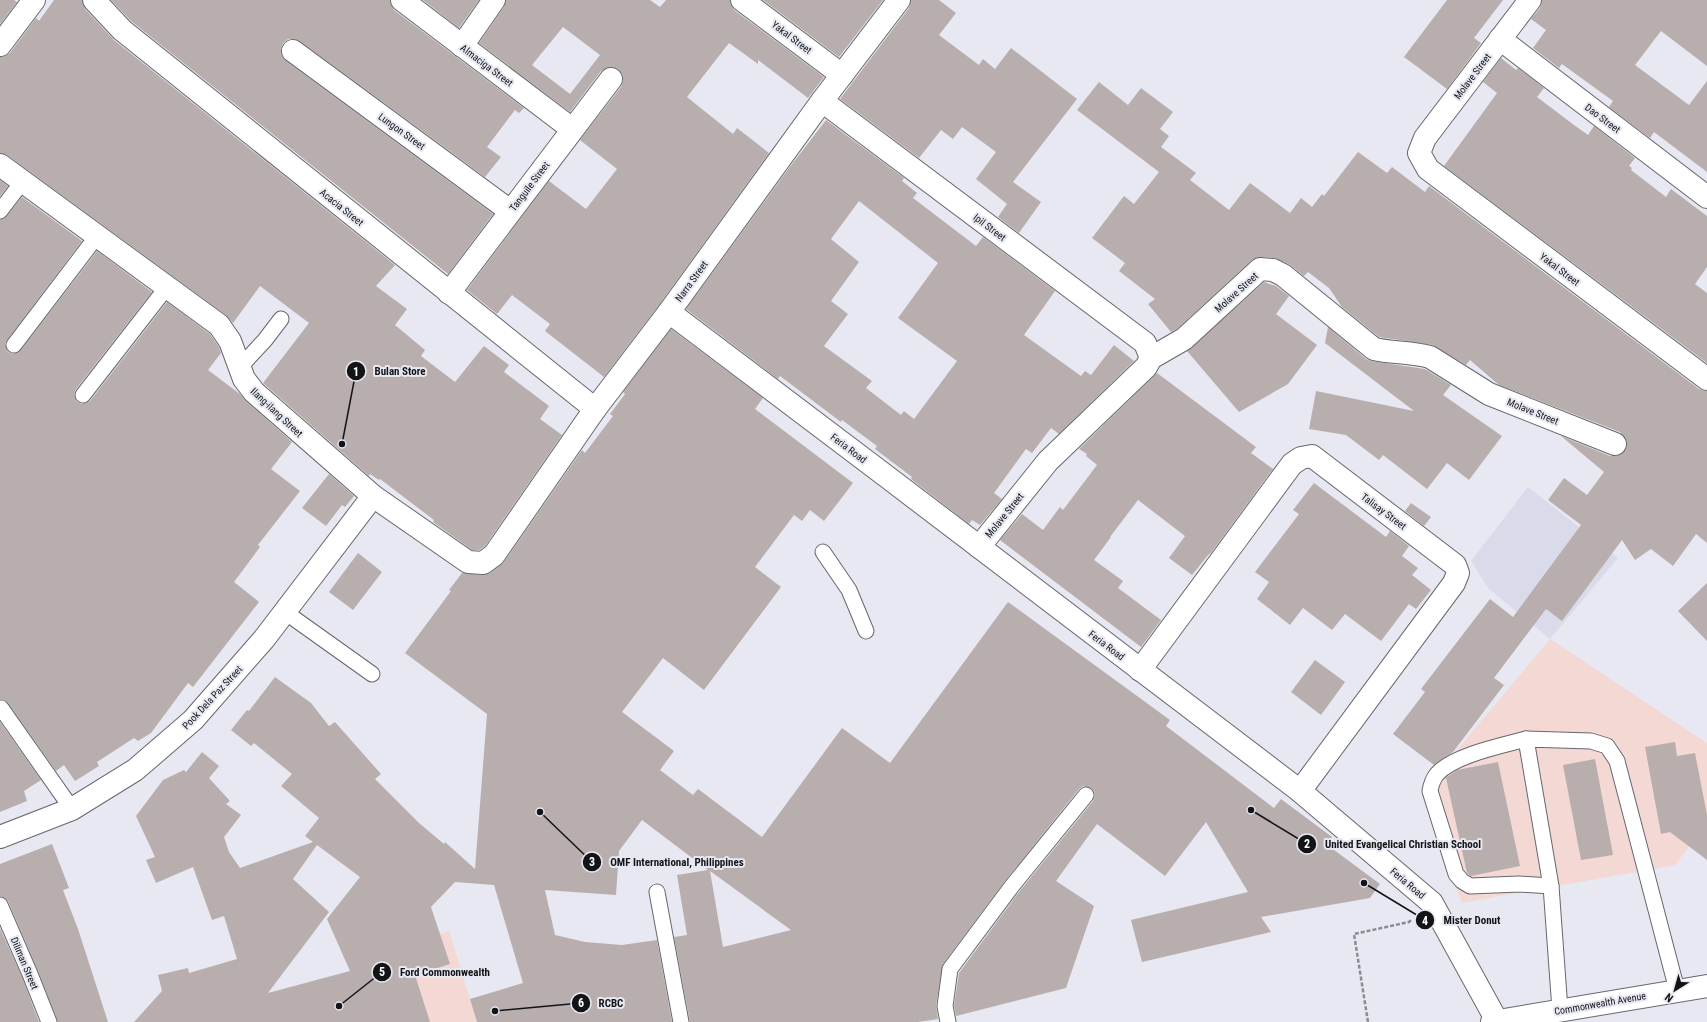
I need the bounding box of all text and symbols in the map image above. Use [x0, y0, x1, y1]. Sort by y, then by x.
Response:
street label: Yakal Street [770, 19, 814, 56]
street label: Almaciga Street [458, 42, 515, 89]
street label: Molave Street [1452, 51, 1493, 101]
street label: Dao Street [1583, 102, 1623, 135]
street label: Lungon Street [376, 111, 427, 152]
street label: Tanguile Street [507, 159, 552, 213]
street label: Acacia Street [318, 187, 366, 228]
street label: Ipil Street [971, 212, 1008, 243]
street label: Yakal Street [1538, 251, 1582, 288]
street label: Narra Street [673, 259, 710, 304]
street label: Molave Street [1213, 270, 1260, 315]
callout: Bulan Store [346, 360, 433, 383]
text: 1 [353, 365, 359, 379]
text: Bulan Store [375, 365, 425, 378]
street label: Ilang-ilang Street [249, 386, 305, 439]
street label: Molave Street [1506, 396, 1560, 427]
street label: Feria Road [829, 431, 869, 465]
street label: Molave Street [983, 491, 1026, 540]
street label: Talisay Street [1359, 491, 1408, 532]
street label: Feria Road [1087, 628, 1127, 662]
street label: Pook Dela Paz Street [180, 663, 245, 731]
callout: United Evangelical Christian School [1297, 833, 1489, 856]
text: 2 [1304, 837, 1310, 851]
text: United Evangelical Christian School [1325, 838, 1481, 851]
callout: OMF International, Philippines [582, 851, 751, 874]
text: 3 [589, 855, 595, 869]
text: OMF International, Philippines [610, 856, 744, 869]
street label: Feria Road [1388, 866, 1427, 901]
callout: Mister Donut [1415, 909, 1508, 932]
text: 4 [1422, 914, 1428, 928]
text: Mister Donut [1444, 914, 1501, 927]
street label: Diliman Street [9, 936, 40, 991]
callout: Ford Commonwealth [372, 960, 498, 983]
text: 5 [379, 965, 385, 979]
text: Ford Commonwealth [400, 966, 490, 979]
north arrow [1655, 970, 1695, 1010]
street label: Commonwealth Avenue [1553, 990, 1647, 1017]
text: N [1662, 990, 1676, 1005]
callout: RCBC [571, 991, 632, 1014]
text: 6 [578, 996, 584, 1010]
text: RCBC [599, 997, 623, 1010]

